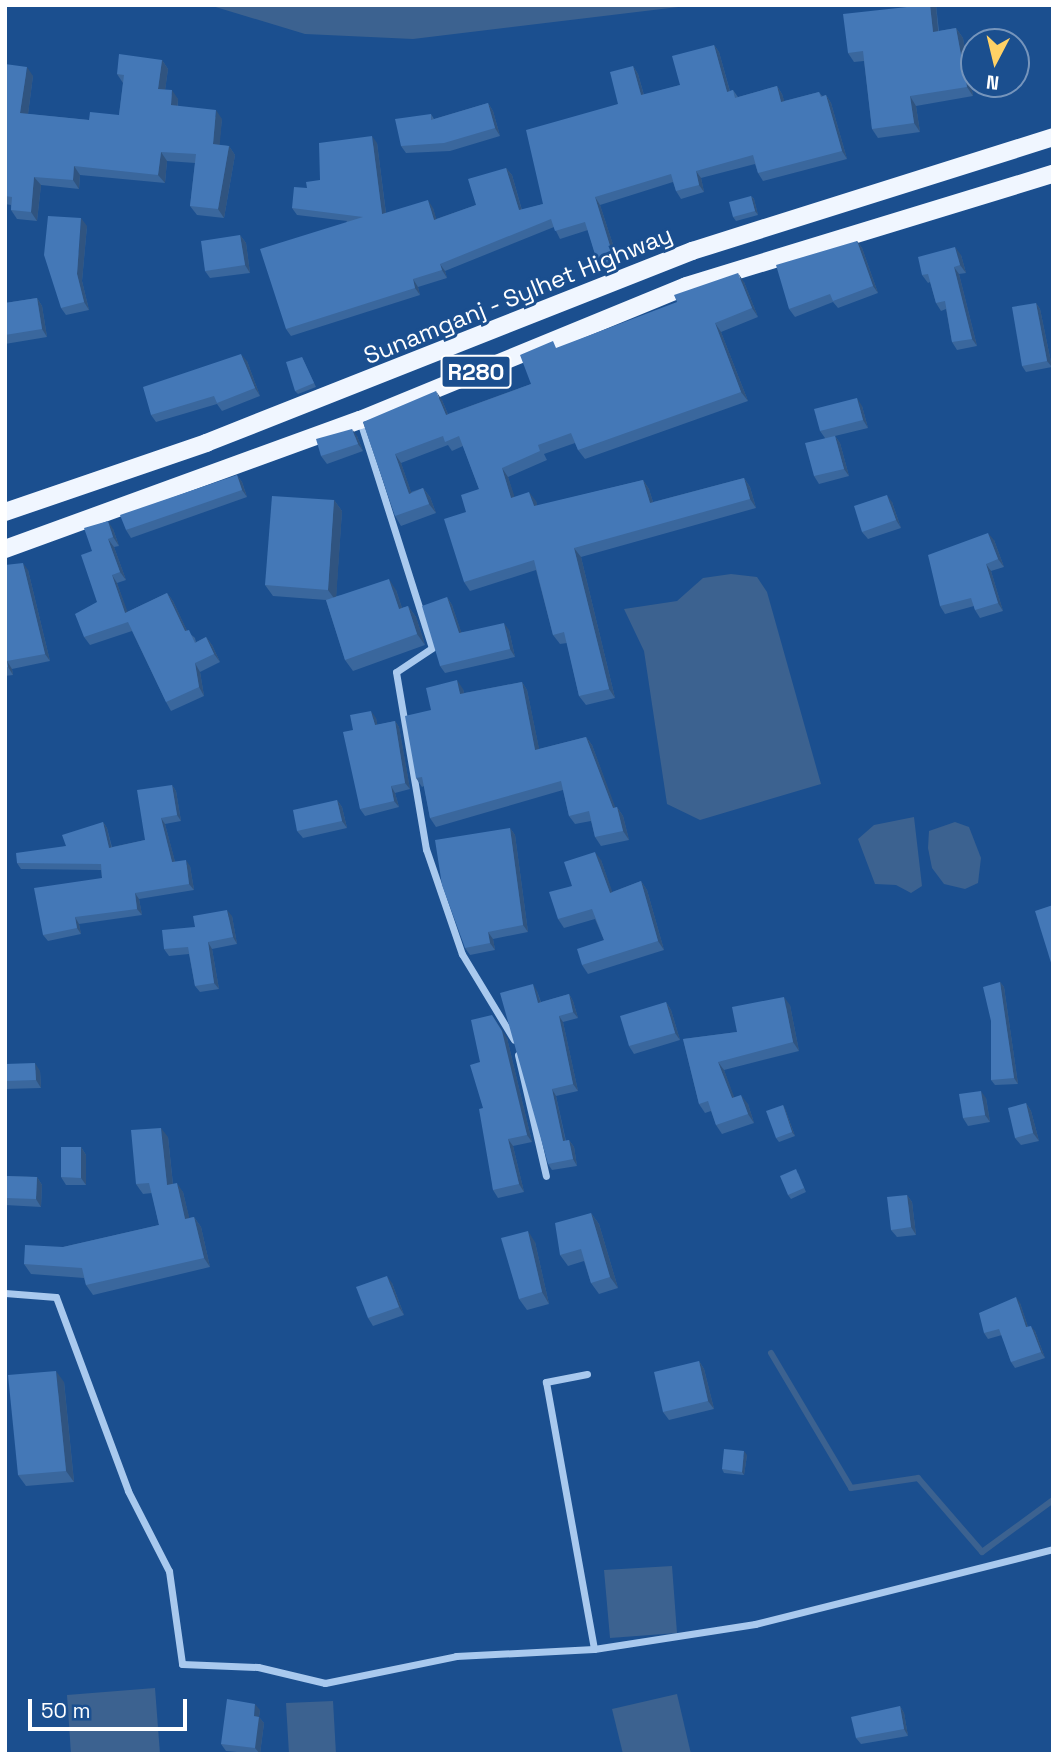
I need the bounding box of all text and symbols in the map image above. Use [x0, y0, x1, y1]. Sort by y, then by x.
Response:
north arrow [960, 28, 1030, 98]
text: N [985, 69, 1000, 96]
street label: Sunamganj - Sylhet Highway [359, 220, 677, 370]
road number: R280 [439, 352, 513, 392]
scale bar [32, 1686, 191, 1730]
text: 50 m [41, 1697, 91, 1724]

